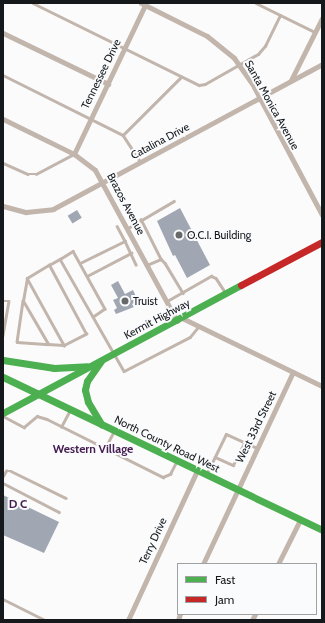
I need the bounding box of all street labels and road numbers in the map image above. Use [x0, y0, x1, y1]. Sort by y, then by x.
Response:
street label: Tennessee Drive [78, 37, 124, 111]
street label: Santa Monica Avenue [242, 58, 302, 152]
street label: Catalina Drive [128, 120, 192, 162]
street label: Brazos Avenue [104, 171, 148, 237]
street label: Kermit Highway [122, 296, 192, 342]
street label: West 33rd Street [233, 389, 279, 465]
street label: North County Road West [112, 413, 222, 475]
street label: Terry Drive [136, 515, 170, 567]

